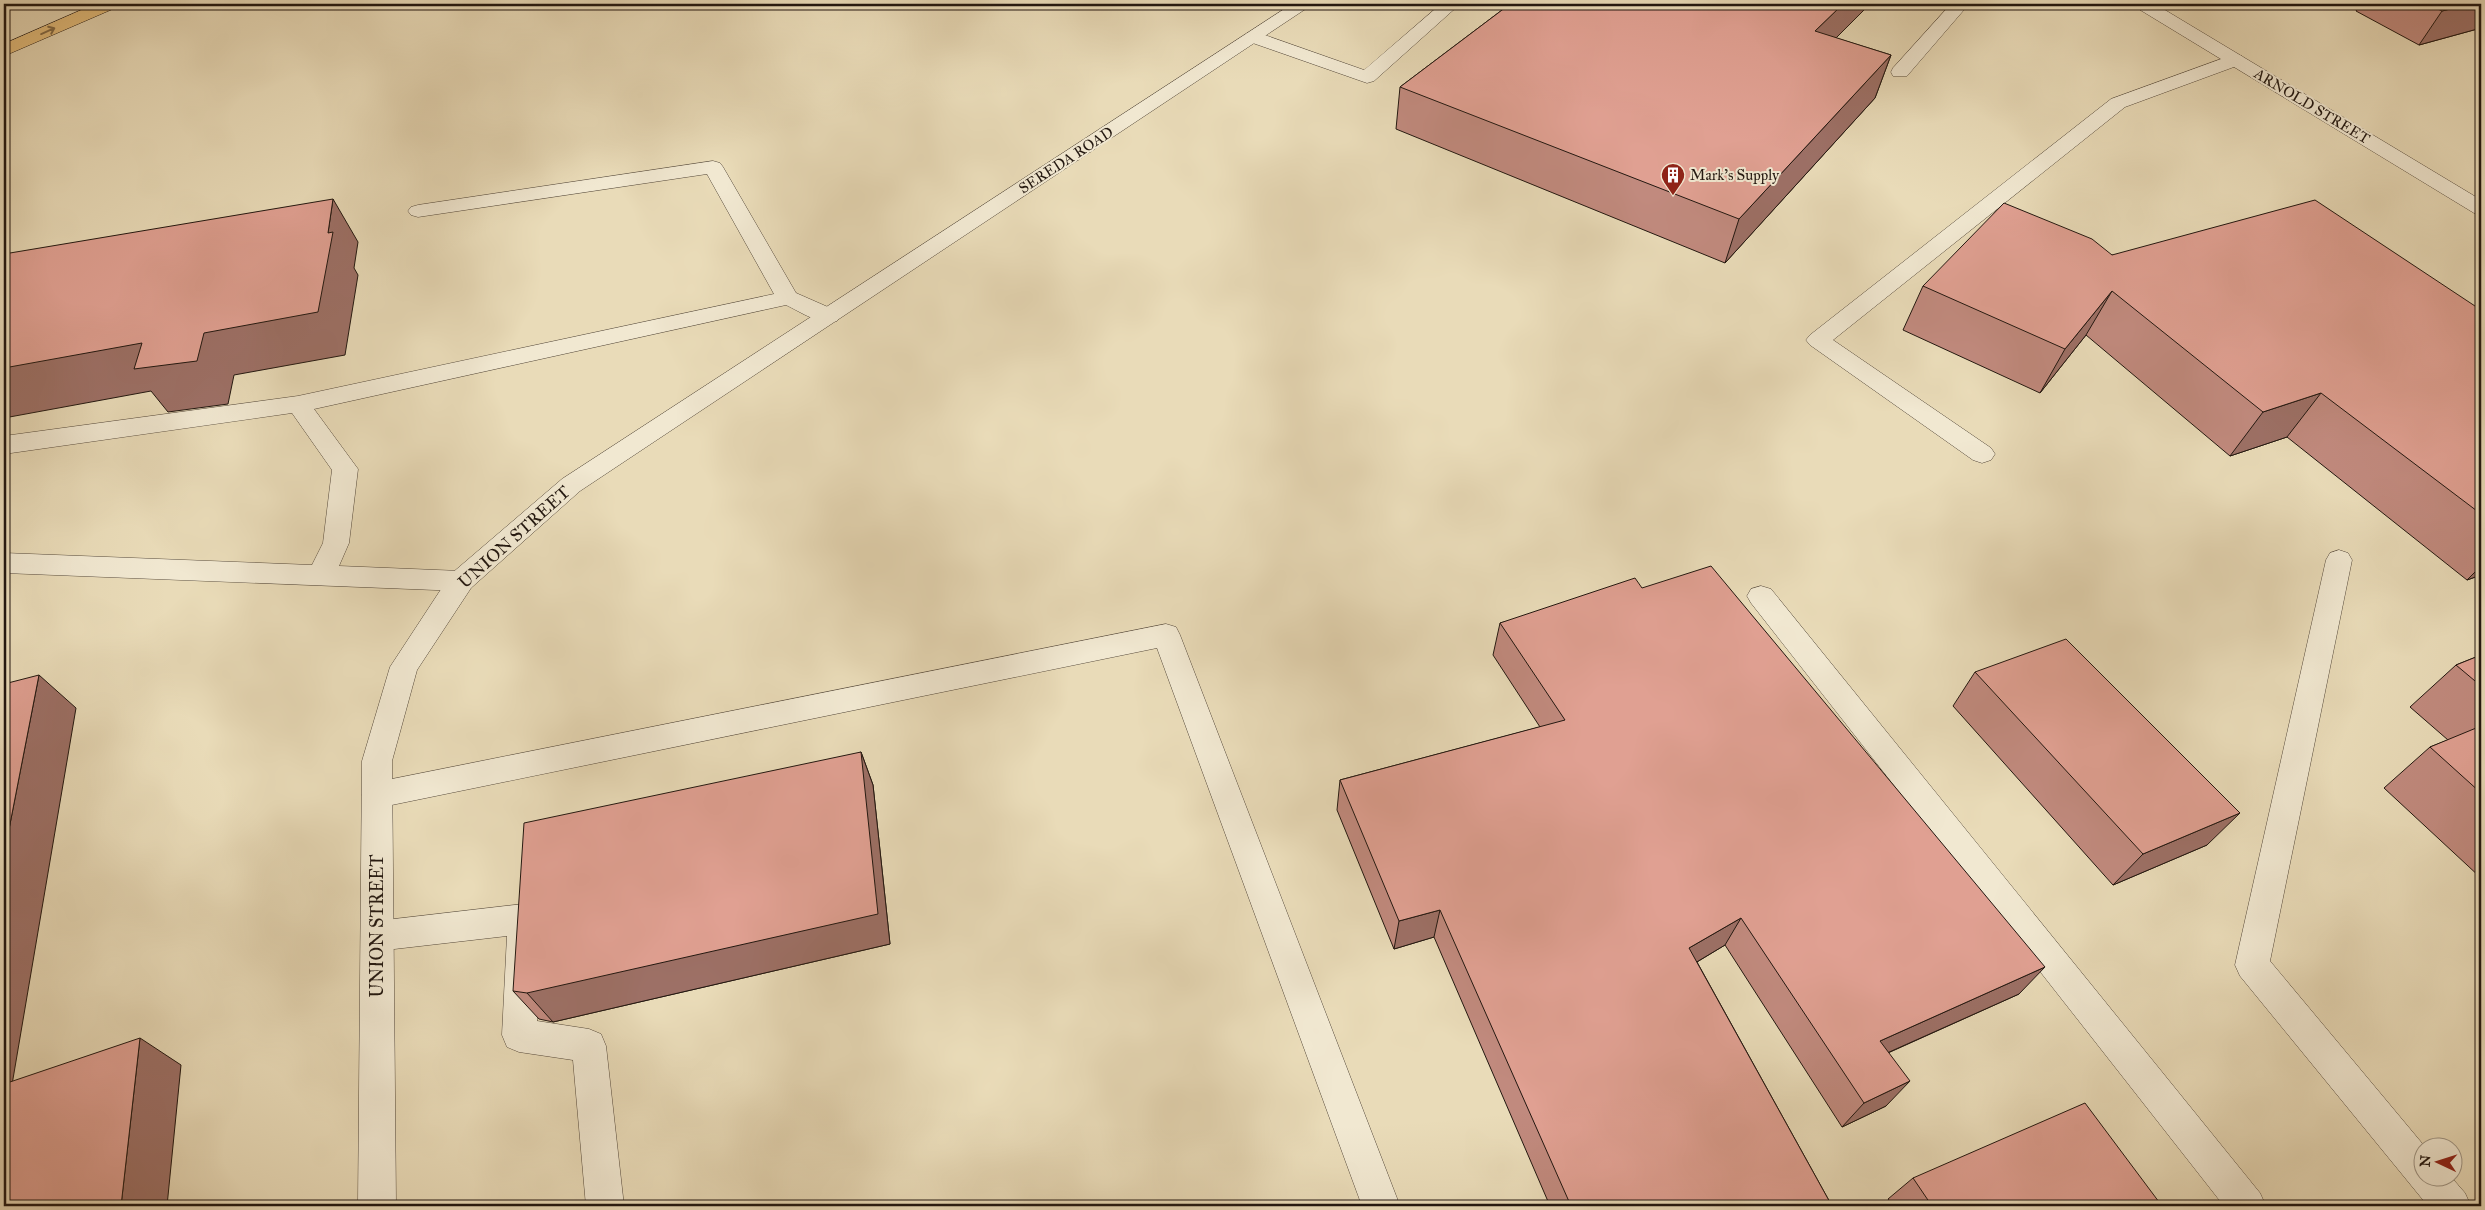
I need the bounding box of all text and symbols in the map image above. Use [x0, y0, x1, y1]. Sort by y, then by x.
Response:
one-way arrow [40, 25, 55, 35]
street label: ARNOLD STREET [2250, 64, 2373, 148]
street label: SEREDA ROAD [1015, 123, 1117, 197]
building icon: Mark's Supply [1660, 162, 1686, 196]
place label: Mark's Supply [1690, 166, 1780, 184]
street label: UNION STREET [453, 481, 575, 593]
street label: UNION STREET [366, 854, 388, 998]
north arrow [2412, 1138, 2462, 1188]
text: N [2417, 1154, 2434, 1168]

